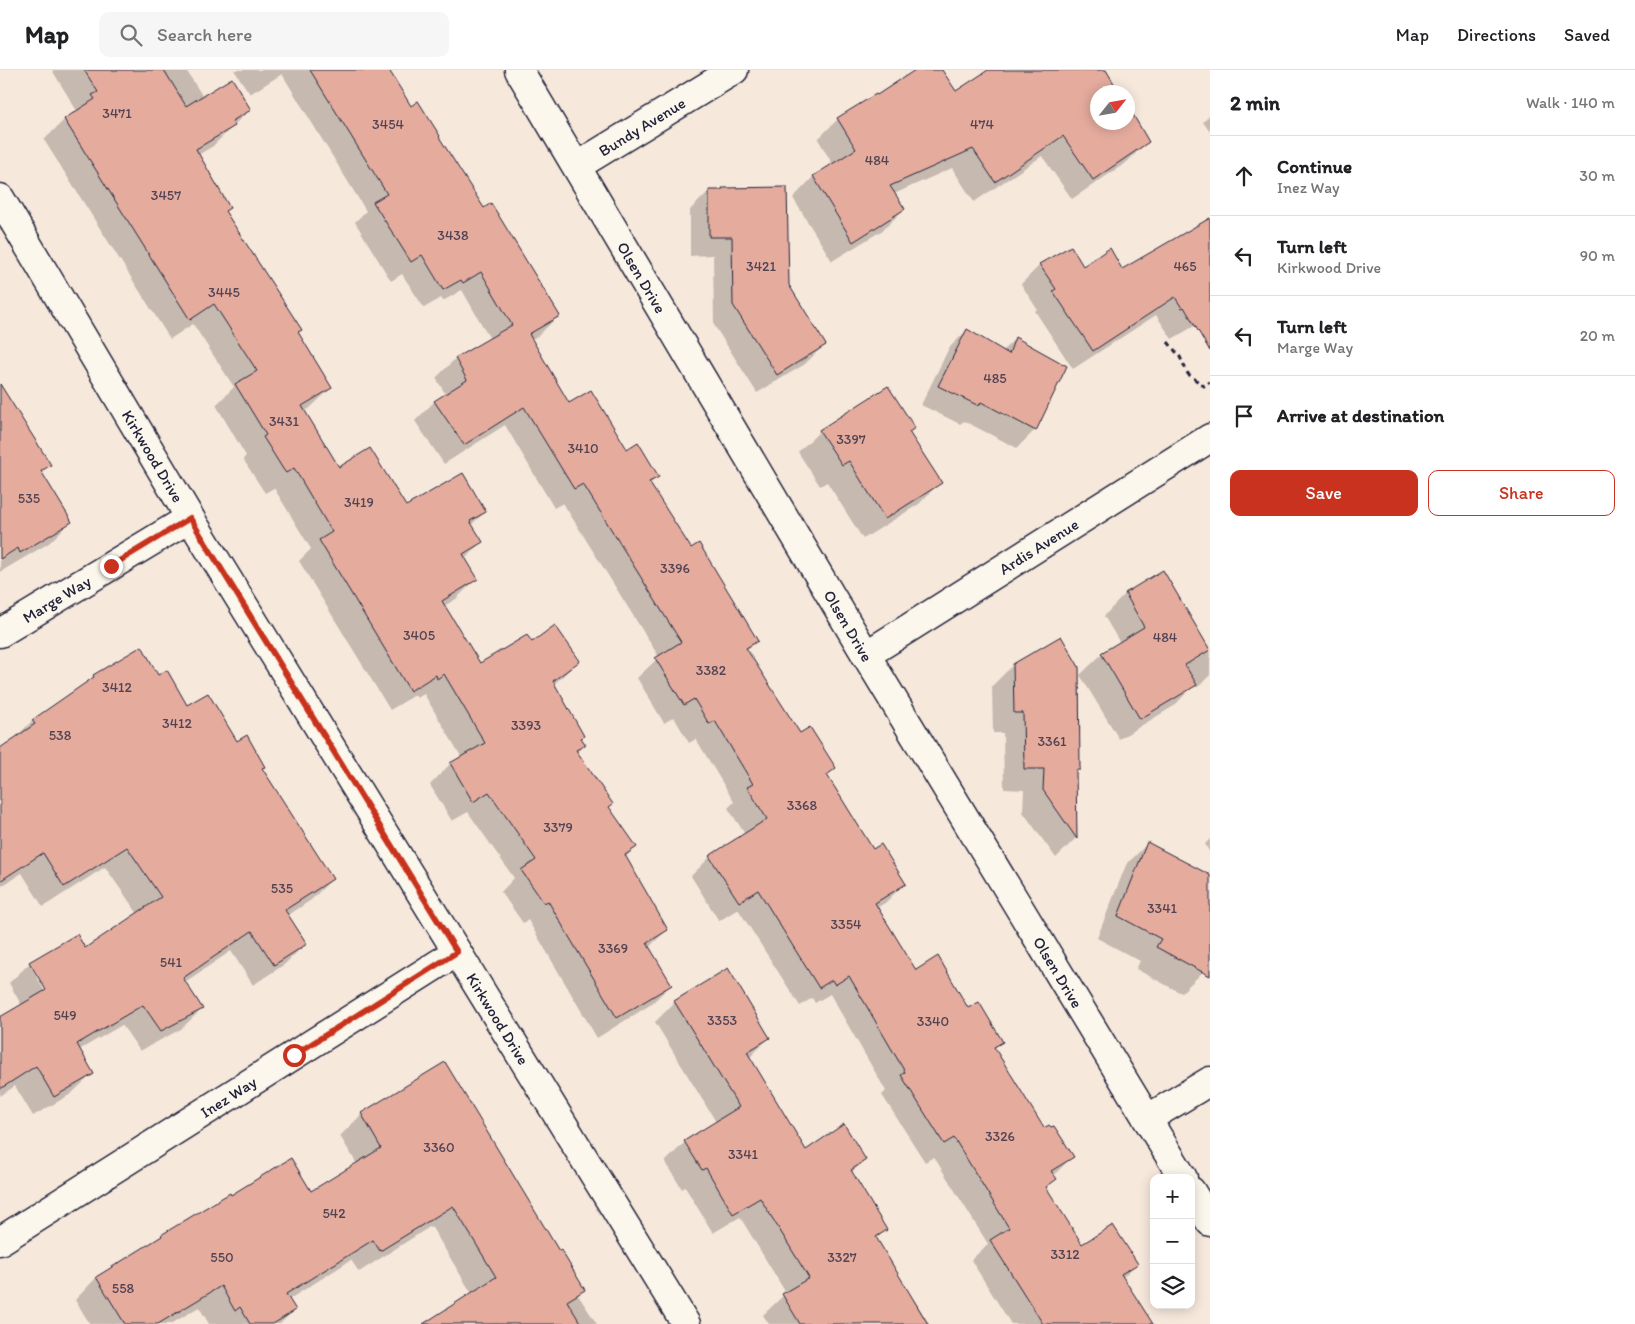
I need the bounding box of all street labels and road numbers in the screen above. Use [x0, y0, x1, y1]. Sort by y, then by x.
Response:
street label: Bundy Avenue [595, 93, 689, 160]
street label: Olsen Drive [613, 238, 670, 317]
street label: Kirkwood Drive [118, 407, 188, 506]
street label: Ardis Avenue [995, 514, 1082, 579]
street label: Marge Way [19, 571, 95, 627]
street label: Olsen Drive [820, 587, 877, 665]
street label: Olsen Drive [1029, 933, 1087, 1012]
street label: Kirkwood Drive [462, 970, 533, 1068]
street label: Inez Way [197, 1072, 260, 1122]

